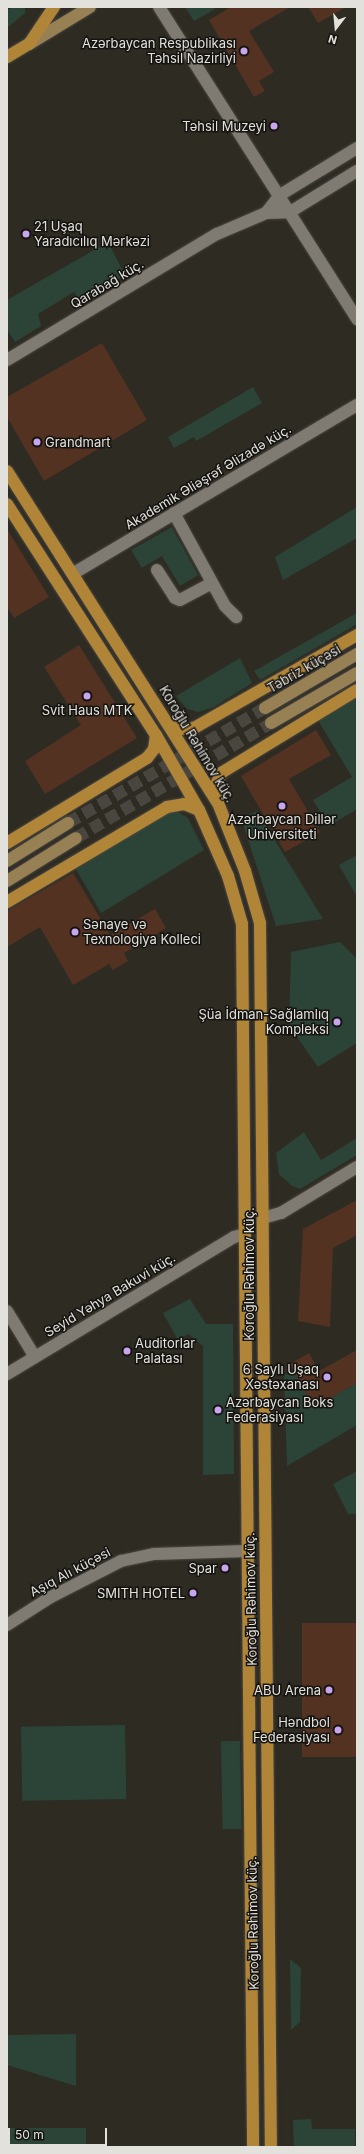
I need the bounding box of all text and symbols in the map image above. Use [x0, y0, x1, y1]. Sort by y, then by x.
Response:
north arrow [316, 8, 356, 48]
text: N [327, 32, 339, 47]
place label: Azərbaycan Respublikası Təhsil Nazirliyi [82, 36, 236, 67]
marker: Azərbaycan Respublikası Təhsil Nazirliyi [239, 46, 249, 56]
place label: Təhsil Muzeyi [182, 118, 266, 134]
marker: Təhsil Muzeyi [269, 121, 279, 131]
place label: 21 Uşaq Yaradıcılıq Mərkəzi [34, 219, 150, 250]
marker: 21 Uşaq Yaradıcılıq Mərkəzi [21, 229, 31, 239]
street label: Qarabağ küç. [68, 256, 146, 312]
street label: Akademik Əliəşrəf Əlizadə küç. [122, 421, 294, 533]
place label: Grandmart [45, 434, 111, 450]
marker: Grandmart [32, 437, 42, 447]
street label: Təbriz küçəsi [265, 642, 343, 696]
street label: Koroğlu Rəhimov küç. [156, 683, 238, 805]
marker: Svit Haus MTK [82, 691, 92, 701]
place label: Svit Haus MTK [42, 702, 132, 718]
marker: Azərbaycan Dillər Universiteti [277, 801, 287, 811]
place label: Azərbaycan Dillər Universiteti [228, 812, 336, 843]
place label: Sənaye və Texnologiya Kolleci [83, 917, 201, 948]
marker: Sənaye və Texnologiya Kolleci [70, 927, 80, 937]
place label: Şüa İdman-Sağlamlıq Kompleksi [199, 1007, 329, 1038]
marker: Şüa İdman-Sağlamlıq Kompleksi [332, 1017, 342, 1027]
street label: Koroğlu Rəhimov küç. [241, 1207, 257, 1341]
street label: Seyid Yəhya Bakuvi küç. [42, 1250, 178, 1340]
place label: Auditorlar Palatası [135, 1336, 195, 1367]
marker: Auditorlar Palatası [122, 1346, 132, 1356]
place label: 6 Saylı Uşaq Xəstəxanası [243, 1362, 319, 1393]
marker: 6 Saylı Uşaq Xəstəxanası [322, 1372, 332, 1382]
place label: Azərbaycan Boks Federasiyası [226, 1395, 333, 1426]
marker: Azərbaycan Boks Federasiyası [213, 1405, 223, 1415]
street label: Koroğlu Rəhimov küç. [242, 1532, 260, 1666]
street label: Aşıq Alı küçəsi [27, 1544, 113, 1600]
place label: Spar [188, 1560, 217, 1576]
marker: Spar [220, 1563, 230, 1573]
place label: SMITH HOTEL [97, 1585, 185, 1601]
marker: SMITH HOTEL [188, 1588, 198, 1598]
place label: ABU Arena [254, 1682, 321, 1698]
marker: ABU Arena [324, 1685, 334, 1695]
place label: Həndbol Federasiyası [253, 1715, 330, 1746]
marker: Həndbol Federasiyası [333, 1725, 343, 1735]
street label: Koroğlu Rəhimov küç. [244, 1856, 262, 1990]
scale bar [10, 2120, 109, 2146]
text: 50 m [15, 2127, 44, 2142]

